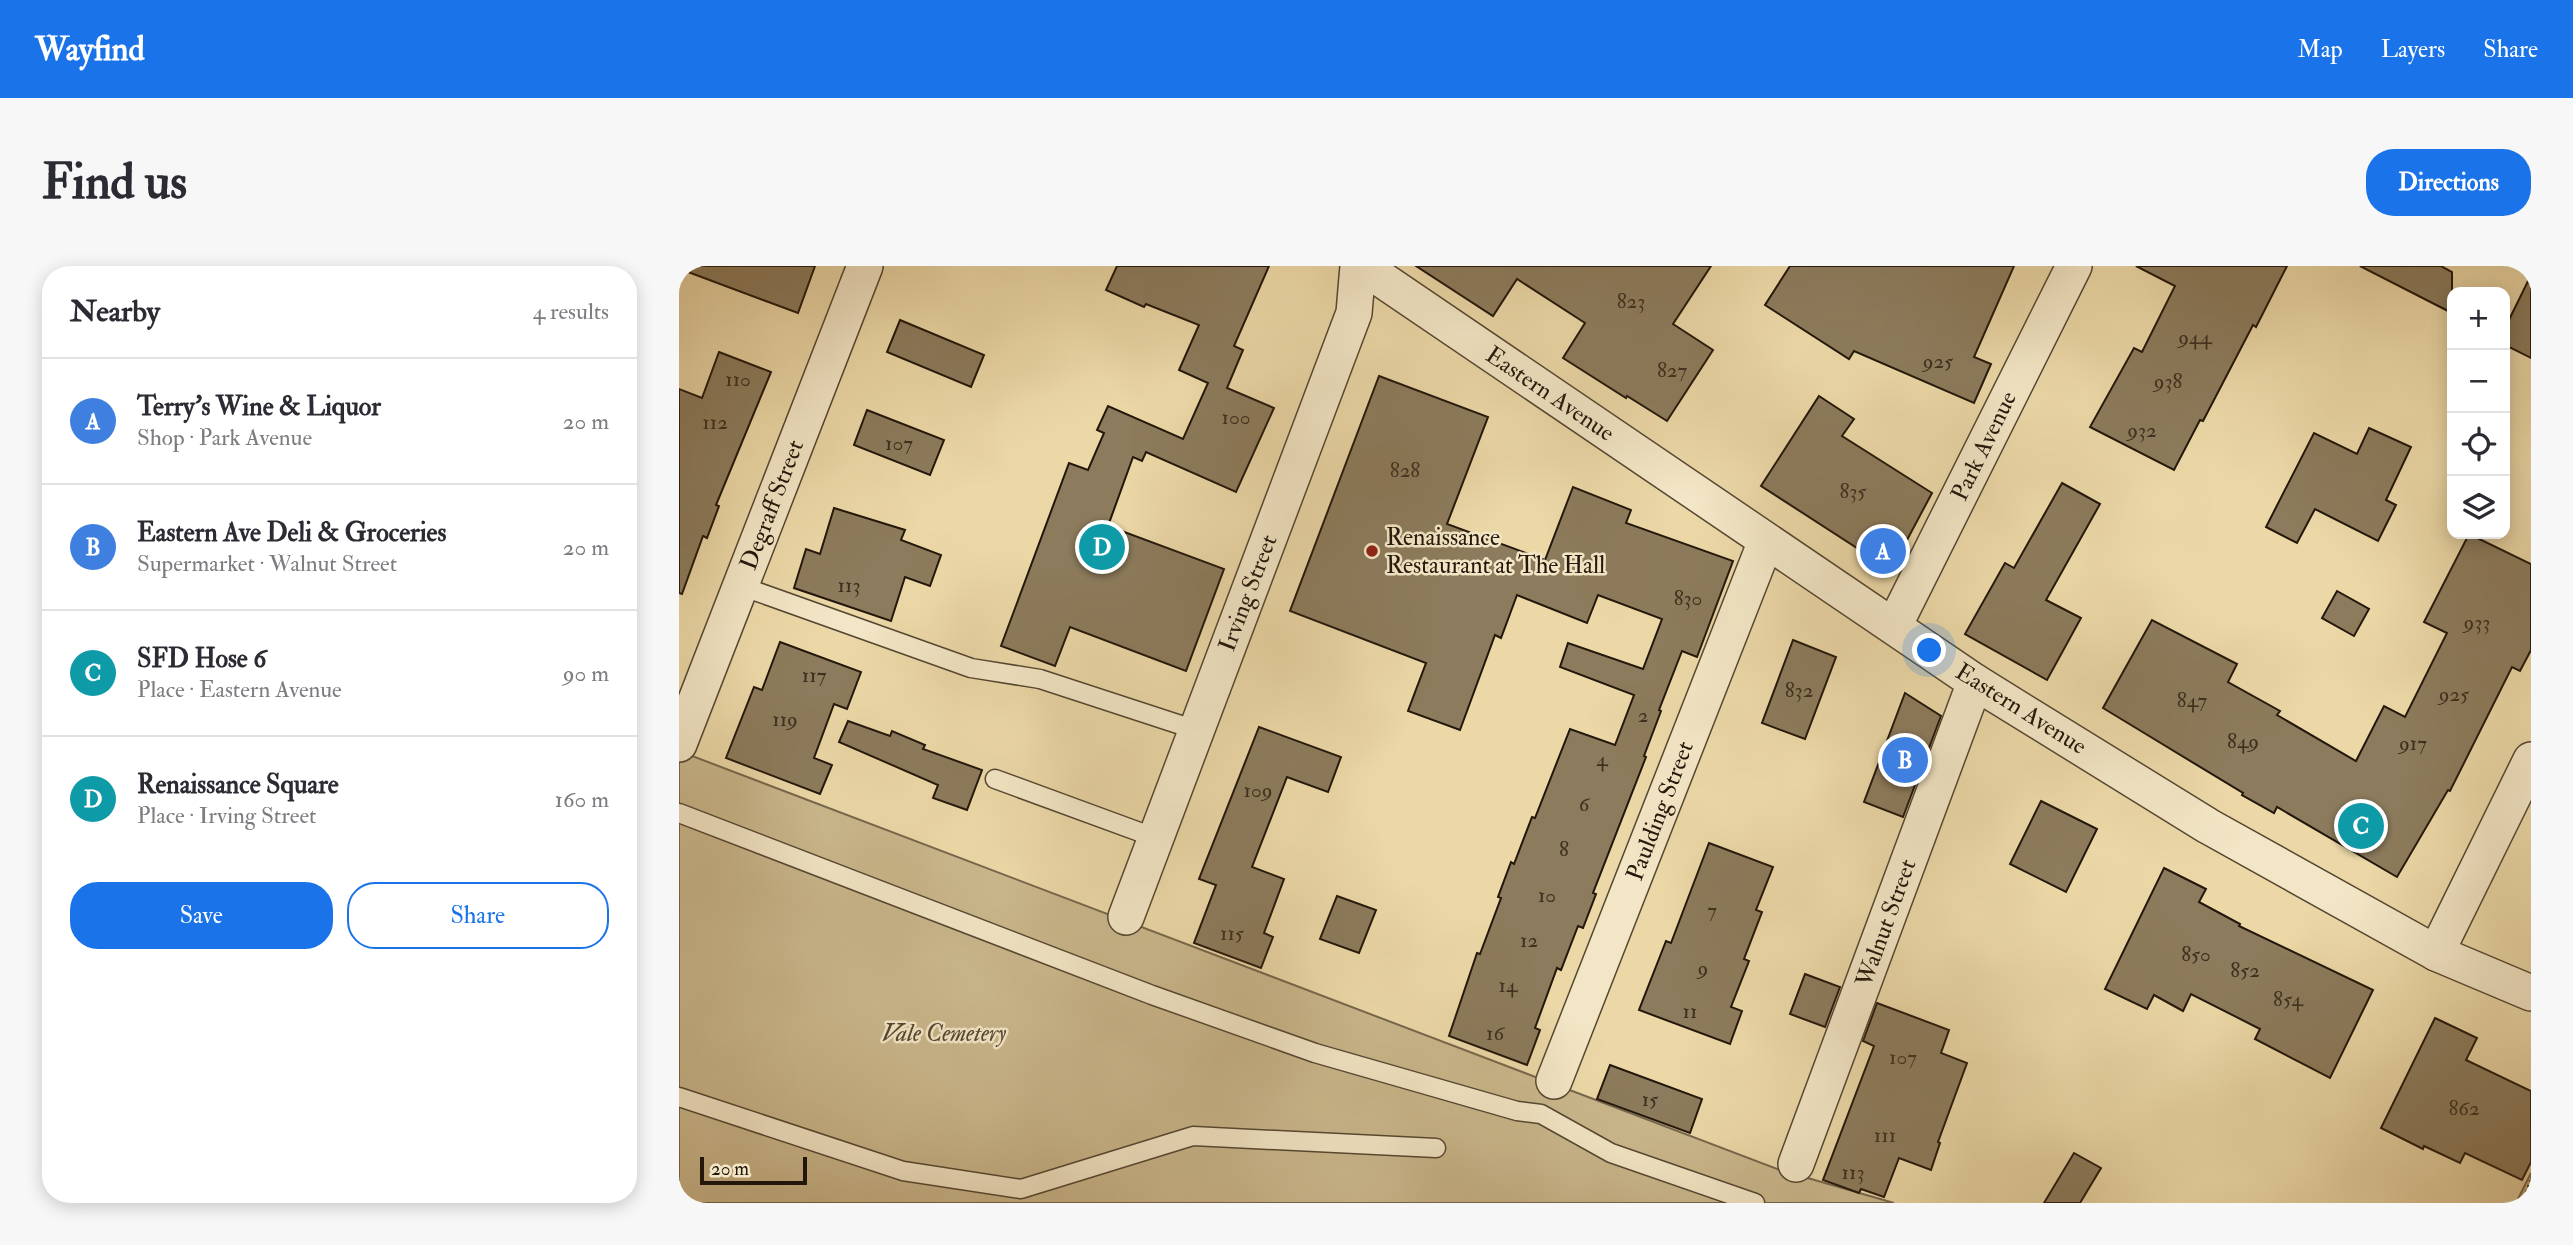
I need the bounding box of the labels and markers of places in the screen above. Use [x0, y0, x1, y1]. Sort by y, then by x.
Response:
pin: D [1079, 521, 1125, 573]
place label: Renaissance Restaurant at The Hall [1386, 522, 1605, 581]
pin: A [1860, 525, 1906, 577]
marker: Renaissance Restaurant at The Hall [1364, 543, 1380, 559]
pin: B [1882, 734, 1928, 786]
pin: C [2338, 800, 2384, 852]

